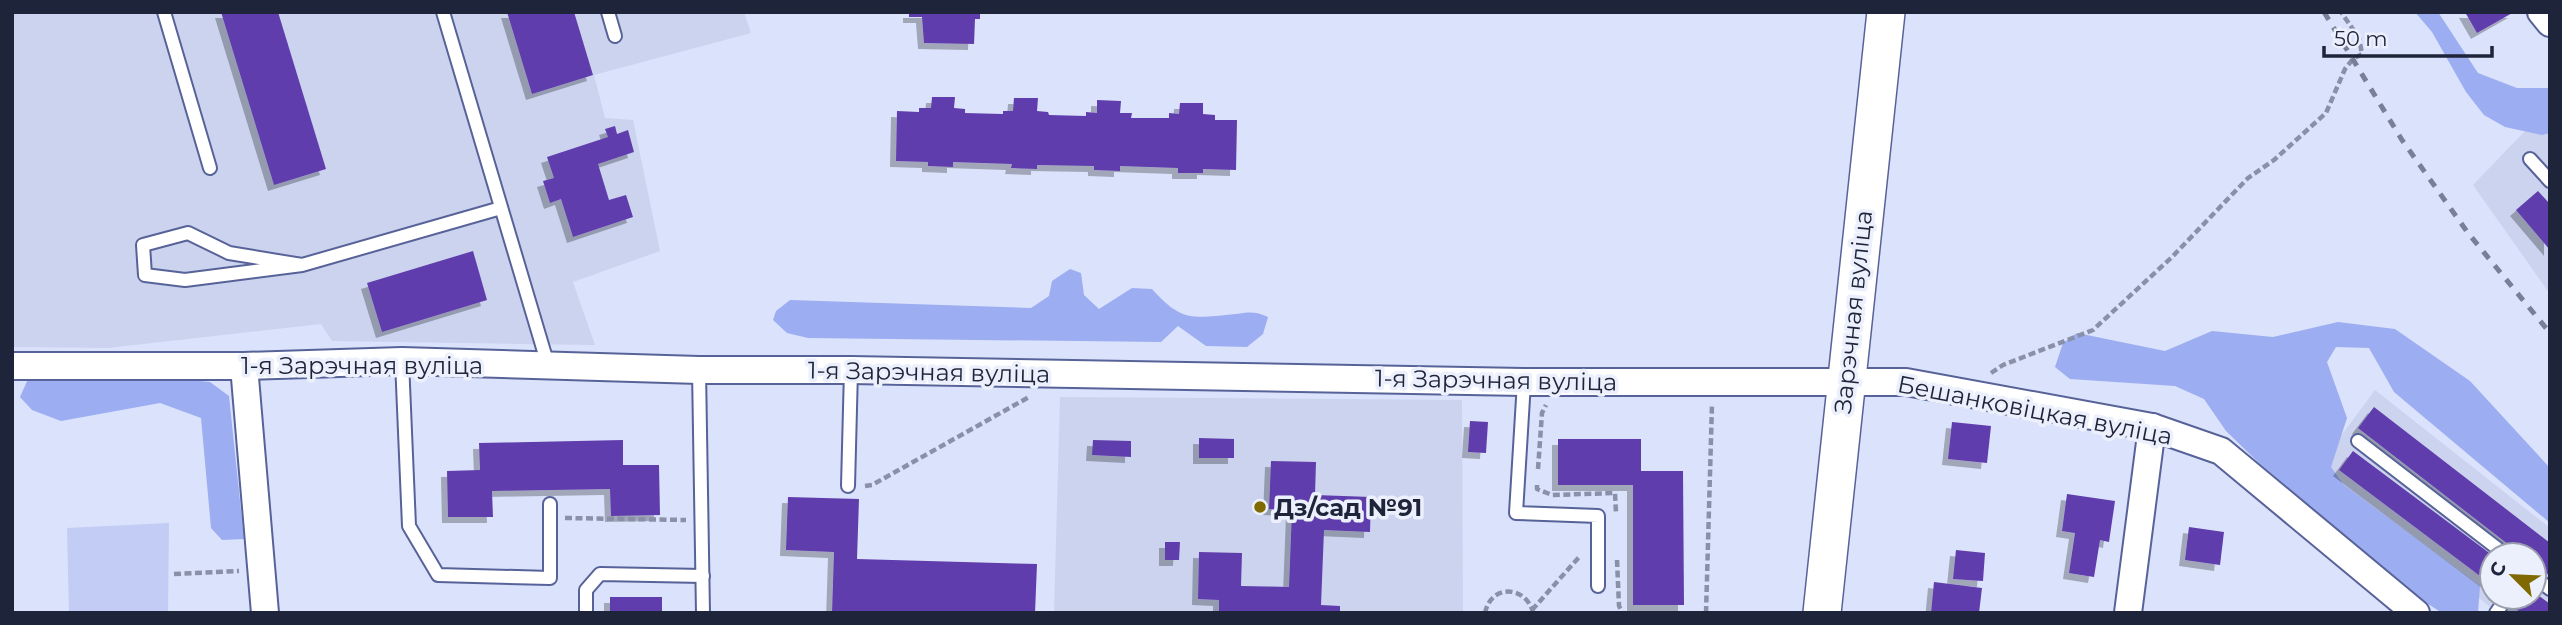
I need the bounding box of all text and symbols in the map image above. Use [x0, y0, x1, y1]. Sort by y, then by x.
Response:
scale bar [2324, 14, 2492, 58]
text: 50 m [2334, 26, 2388, 51]
street label: Зарэчная вуліца [1828, 209, 1878, 415]
street label: 1-я Зарэчная вуліца [241, 351, 483, 380]
street label: 1-я Зарэчная вуліца [808, 355, 1050, 389]
street label: 1-я Зарэчная вуліца [1375, 363, 1617, 397]
street label: Бешанковіцкая вуліца [1895, 369, 2175, 451]
place label: Дз/сад №91 [1274, 493, 1422, 522]
marker: Дз/сад №91 [1252, 499, 1268, 515]
north arrow [2478, 541, 2548, 611]
text: С [2485, 558, 2511, 580]

